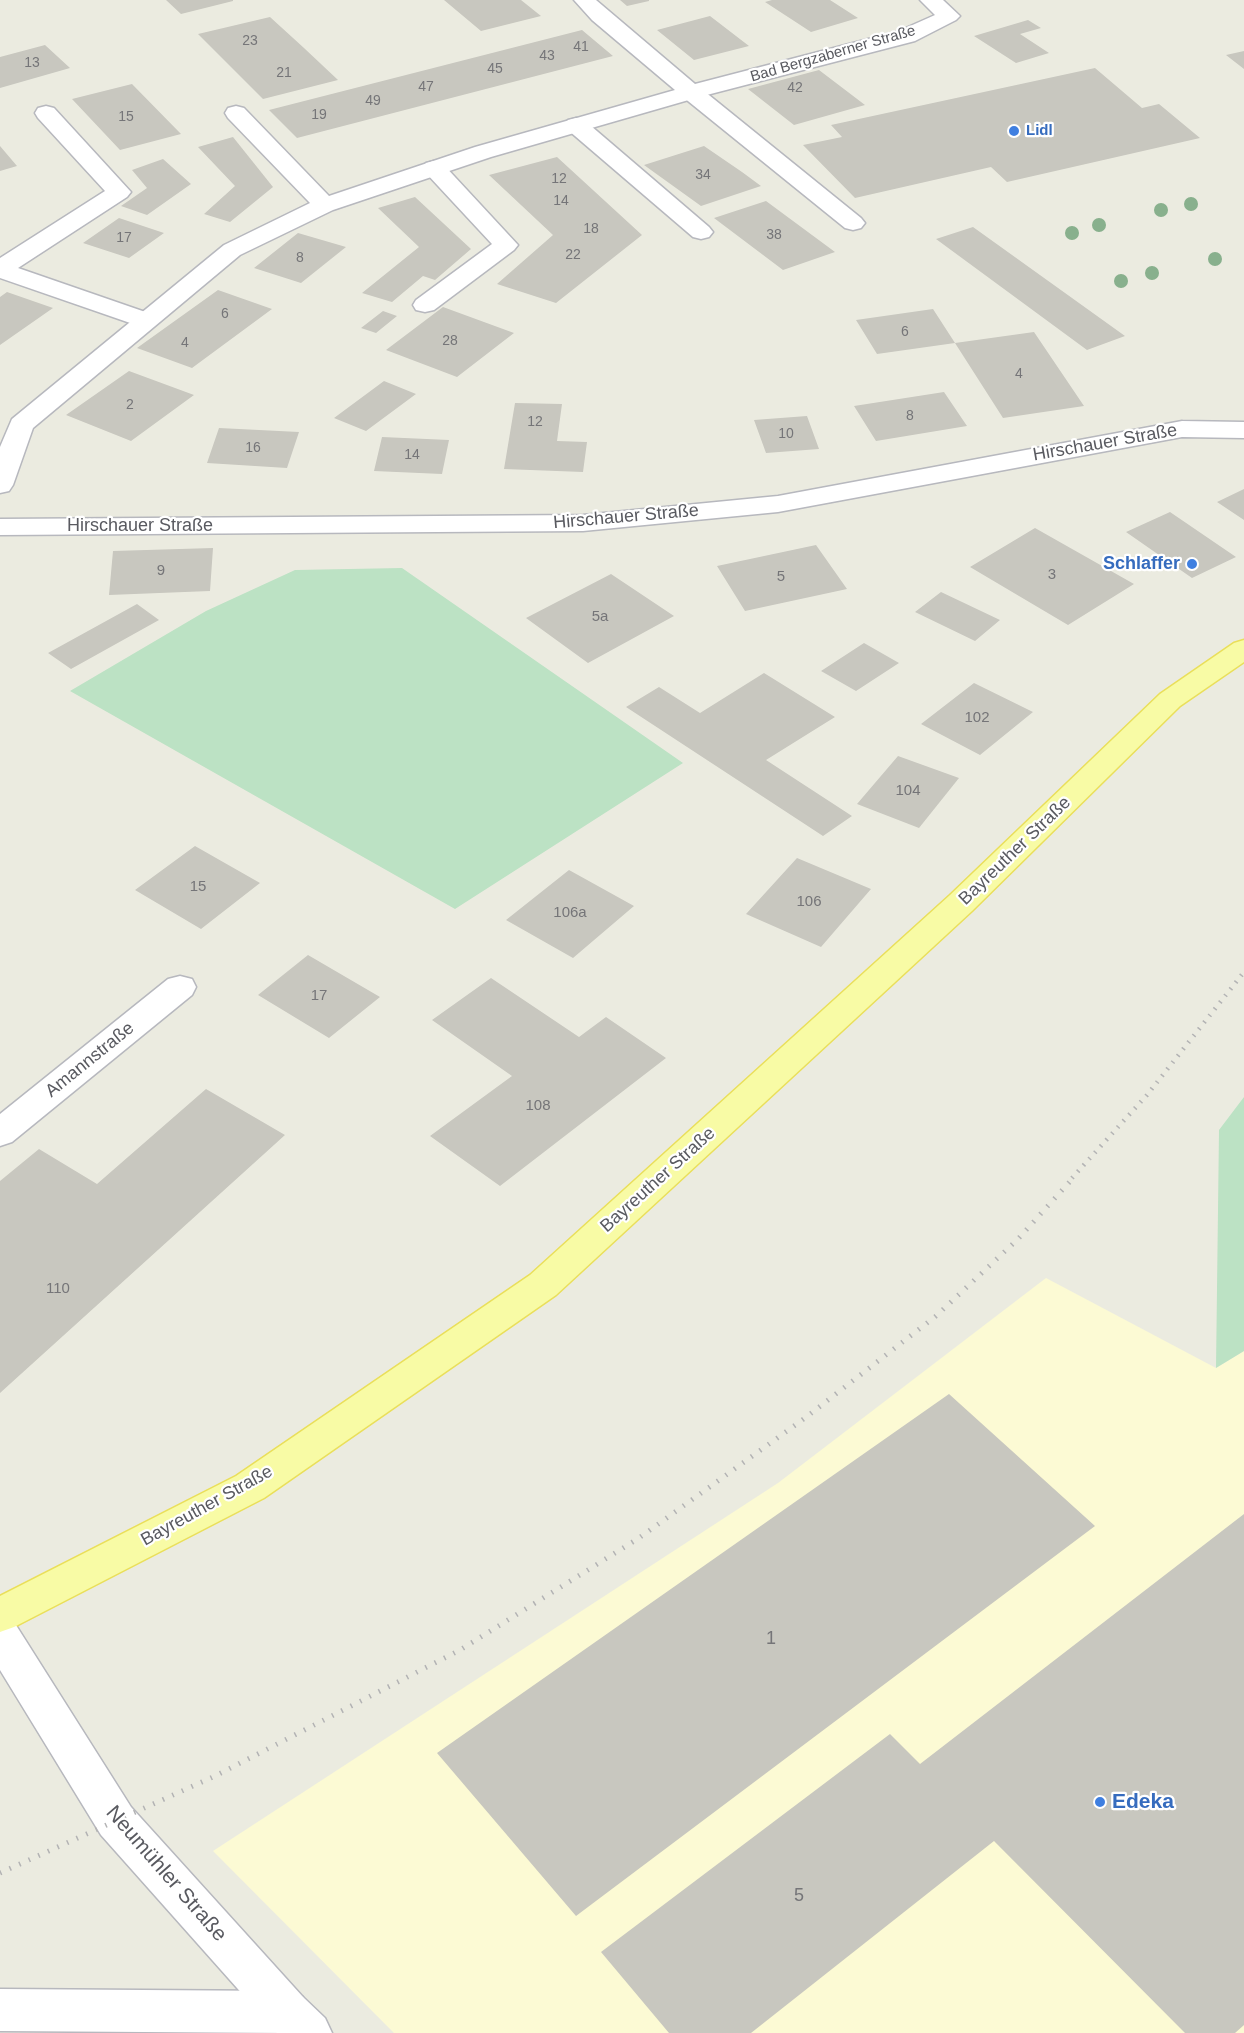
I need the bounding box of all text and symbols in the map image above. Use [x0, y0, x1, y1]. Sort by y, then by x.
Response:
street label: Bad Bergzaberner Straße [748, 22, 918, 86]
house number: 23 [242, 33, 258, 49]
house number: 41 [573, 39, 589, 55]
house number: 43 [539, 48, 555, 64]
house number: 13 [24, 55, 40, 71]
house number: 45 [487, 61, 503, 77]
house number: 21 [276, 65, 292, 81]
house number: 47 [418, 79, 434, 95]
house number: 42 [787, 80, 803, 96]
house number: 49 [365, 93, 381, 109]
house number: 19 [311, 107, 327, 123]
house number: 15 [118, 109, 134, 125]
place label: Lidl [1026, 122, 1053, 140]
marker: Lidl [1007, 124, 1021, 138]
house number: 34 [695, 167, 711, 183]
house number: 12 [551, 171, 567, 187]
house number: 14 [553, 193, 569, 209]
house number: 18 [583, 221, 599, 237]
house number: 38 [766, 227, 782, 243]
house number: 17 [116, 230, 132, 246]
house number: 22 [565, 247, 581, 263]
house number: 8 [296, 250, 304, 266]
house number: 6 [221, 306, 229, 322]
house number: 6 [901, 324, 909, 340]
house number: 28 [442, 333, 458, 349]
house number: 4 [181, 335, 189, 351]
house number: 4 [1015, 366, 1023, 382]
house number: 2 [126, 397, 134, 413]
house number: 8 [906, 408, 914, 424]
house number: 12 [527, 414, 543, 430]
street label: Hirschauer Straße [1031, 420, 1179, 466]
house number: 10 [778, 426, 794, 442]
house number: 16 [245, 440, 261, 456]
house number: 14 [404, 447, 420, 463]
street label: Hirschauer Straße [552, 500, 700, 534]
street label: Hirschauer Straße [67, 515, 213, 537]
place label: Schlaffer [1103, 553, 1180, 575]
marker: Schlaffer [1185, 557, 1199, 571]
house number: 9 [157, 562, 165, 580]
house number: 3 [1048, 566, 1056, 584]
house number: 5 [777, 568, 785, 586]
house number: 5a [592, 608, 608, 626]
house number: 102 [964, 709, 990, 727]
house number: 104 [895, 782, 921, 800]
street label: Bayreuther Straße [955, 792, 1075, 910]
house number: 15 [190, 878, 206, 896]
house number: 106 [796, 893, 822, 911]
house number: 106a [553, 904, 587, 922]
house number: 17 [311, 987, 327, 1005]
street label: Amannstraße [41, 1018, 139, 1102]
house number: 108 [525, 1097, 551, 1115]
street label: Bayreuther Straße [596, 1123, 720, 1237]
house number: 110 [46, 1280, 70, 1298]
street label: Bayreuther Straße [137, 1461, 277, 1551]
house number: 1 [766, 1628, 776, 1650]
place label: Edeka [1112, 1789, 1174, 1815]
marker: Edeka [1093, 1795, 1107, 1809]
street label: Neumühler Straße [100, 1801, 232, 1947]
house number: 5 [794, 1885, 804, 1907]

